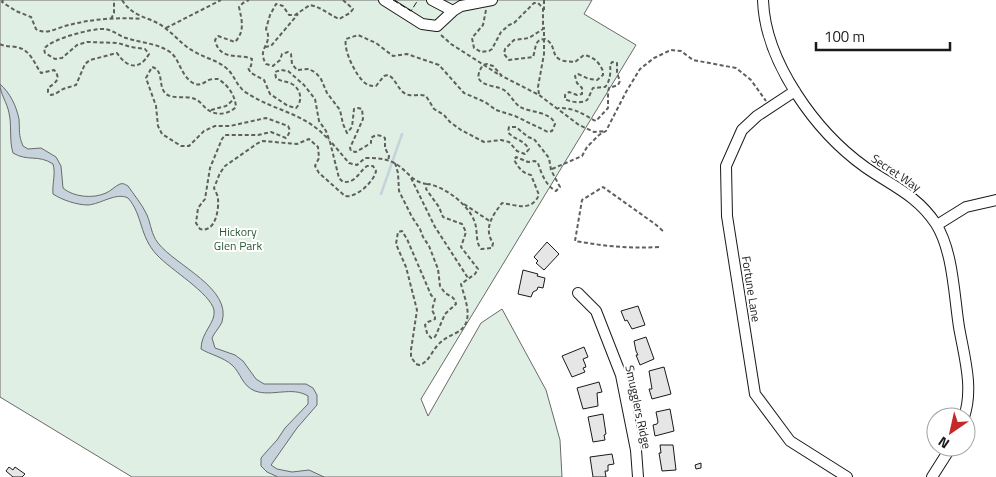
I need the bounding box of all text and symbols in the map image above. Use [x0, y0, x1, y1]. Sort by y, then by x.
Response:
scale bar [816, 20, 950, 52]
text: 100 m [824, 25, 865, 48]
street label: Secret Way [867, 149, 925, 196]
park label: Hickory Glen Park [214, 222, 262, 255]
street label: Fortune Lane [737, 255, 766, 323]
street label: Smugglers Ridge [620, 363, 657, 450]
north arrow [926, 407, 976, 457]
text: N [934, 432, 953, 455]

